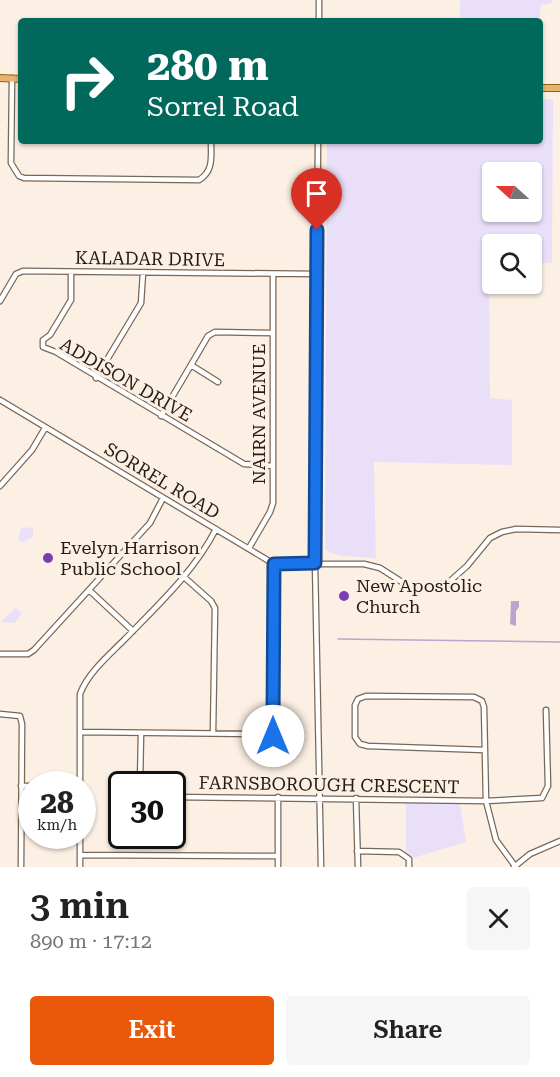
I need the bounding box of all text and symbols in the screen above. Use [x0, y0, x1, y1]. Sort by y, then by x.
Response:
text: 280 m [147, 41, 269, 90]
icon: right [48, 42, 126, 120]
text: Sorrel Road [147, 91, 299, 123]
north arrow [482, 162, 542, 222]
map controls [482, 162, 542, 294]
pin [291, 168, 342, 230]
icon: arrive [300, 177, 333, 210]
button: search [482, 234, 542, 294]
street label: KALADAR DRIVE [75, 247, 225, 270]
street label: ADDISON DRIVE [57, 333, 196, 426]
street label: NAIRN AVENUE [248, 343, 269, 485]
street label: SORREL ROAD [101, 438, 224, 523]
place label: Evelyn Harrison Public School [60, 537, 200, 579]
marker: Evelyn Harrison Public School [41, 551, 55, 565]
place label: New Apostolic Church [356, 575, 482, 617]
marker: New Apostolic Church [337, 589, 351, 603]
position arrow [241, 704, 305, 768]
speed limit sign: 30 [108, 771, 186, 849]
street label: FARNSBOROUGH CRESCENT [198, 772, 460, 797]
text: 28 [40, 785, 74, 820]
text: km/h [37, 816, 77, 834]
text: 3 min [30, 885, 129, 927]
button: close [467, 887, 530, 950]
text: 890 m · 17:12 [30, 929, 152, 953]
button: Exit [30, 996, 274, 1065]
button: Share [286, 996, 530, 1065]

